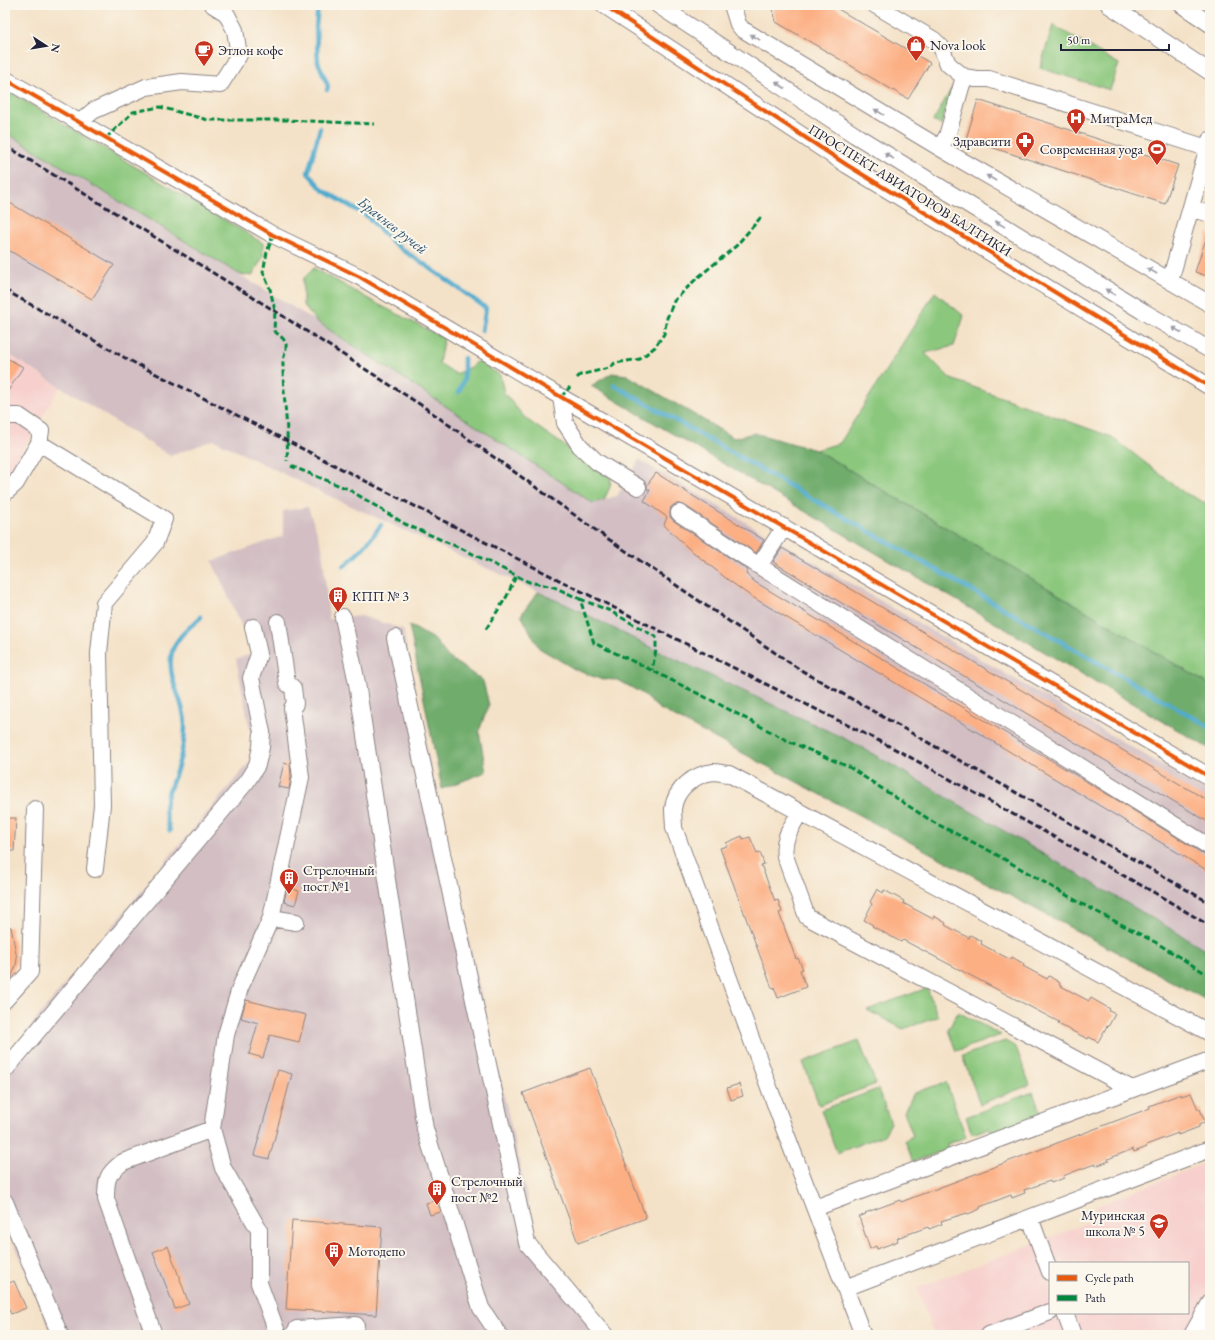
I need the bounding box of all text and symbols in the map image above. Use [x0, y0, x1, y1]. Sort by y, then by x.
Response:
north arrow [26, 26, 66, 66]
scale bar [1061, 26, 1169, 52]
text: 50 m [1067, 32, 1091, 48]
one-way arrow [749, 34, 761, 41]
shop icon: Nova look [905, 34, 927, 62]
place label: Nova look [930, 36, 986, 54]
cafe icon: Этлон кофе [193, 39, 215, 67]
place label: Этлон кофе [218, 41, 284, 59]
text: N [48, 42, 64, 54]
one-way arrow [774, 81, 785, 89]
hospital icon: МитраМед [1065, 107, 1087, 135]
one-way arrow [873, 108, 885, 115]
place label: МитраМед [1090, 109, 1153, 127]
street label: ПРОСПЕКТ АВИАТОРОВ БАЛТИКИ [805, 120, 1016, 261]
pharmacy icon: Здравсити [1014, 130, 1036, 158]
place label: Здравсити [953, 132, 1012, 150]
sports icon: Современная yoga [1146, 138, 1168, 166]
place label: Современная yoga [1040, 140, 1143, 158]
one-way arrow [883, 152, 895, 159]
one-way arrow [986, 174, 996, 182]
water label: Брачнев ручей [354, 191, 432, 258]
one-way arrow [994, 220, 1005, 227]
one-way arrow [1146, 267, 1158, 274]
one-way arrow [1104, 288, 1116, 295]
one-way arrow [1171, 327, 1183, 334]
building icon: КПП № 3 [327, 585, 349, 613]
place label: КПП № 3 [352, 587, 409, 605]
place label: Стрелочный пост №1 [303, 861, 375, 895]
building icon: Стрелочный пост №1 [278, 867, 300, 895]
place label: Стрелочный пост №2 [451, 1172, 523, 1206]
building icon: Стрелочный пост №2 [426, 1178, 448, 1206]
place label: Муринская школа № 5 [1081, 1206, 1145, 1240]
school or university icon: Муринская школа № 5 [1148, 1212, 1170, 1240]
building icon: Мотодепо [323, 1240, 345, 1268]
place label: Мотодепо [348, 1242, 405, 1260]
legend [1049, 1262, 1189, 1314]
text: Cycle path [1085, 1270, 1134, 1286]
text: Path [1085, 1290, 1106, 1306]

